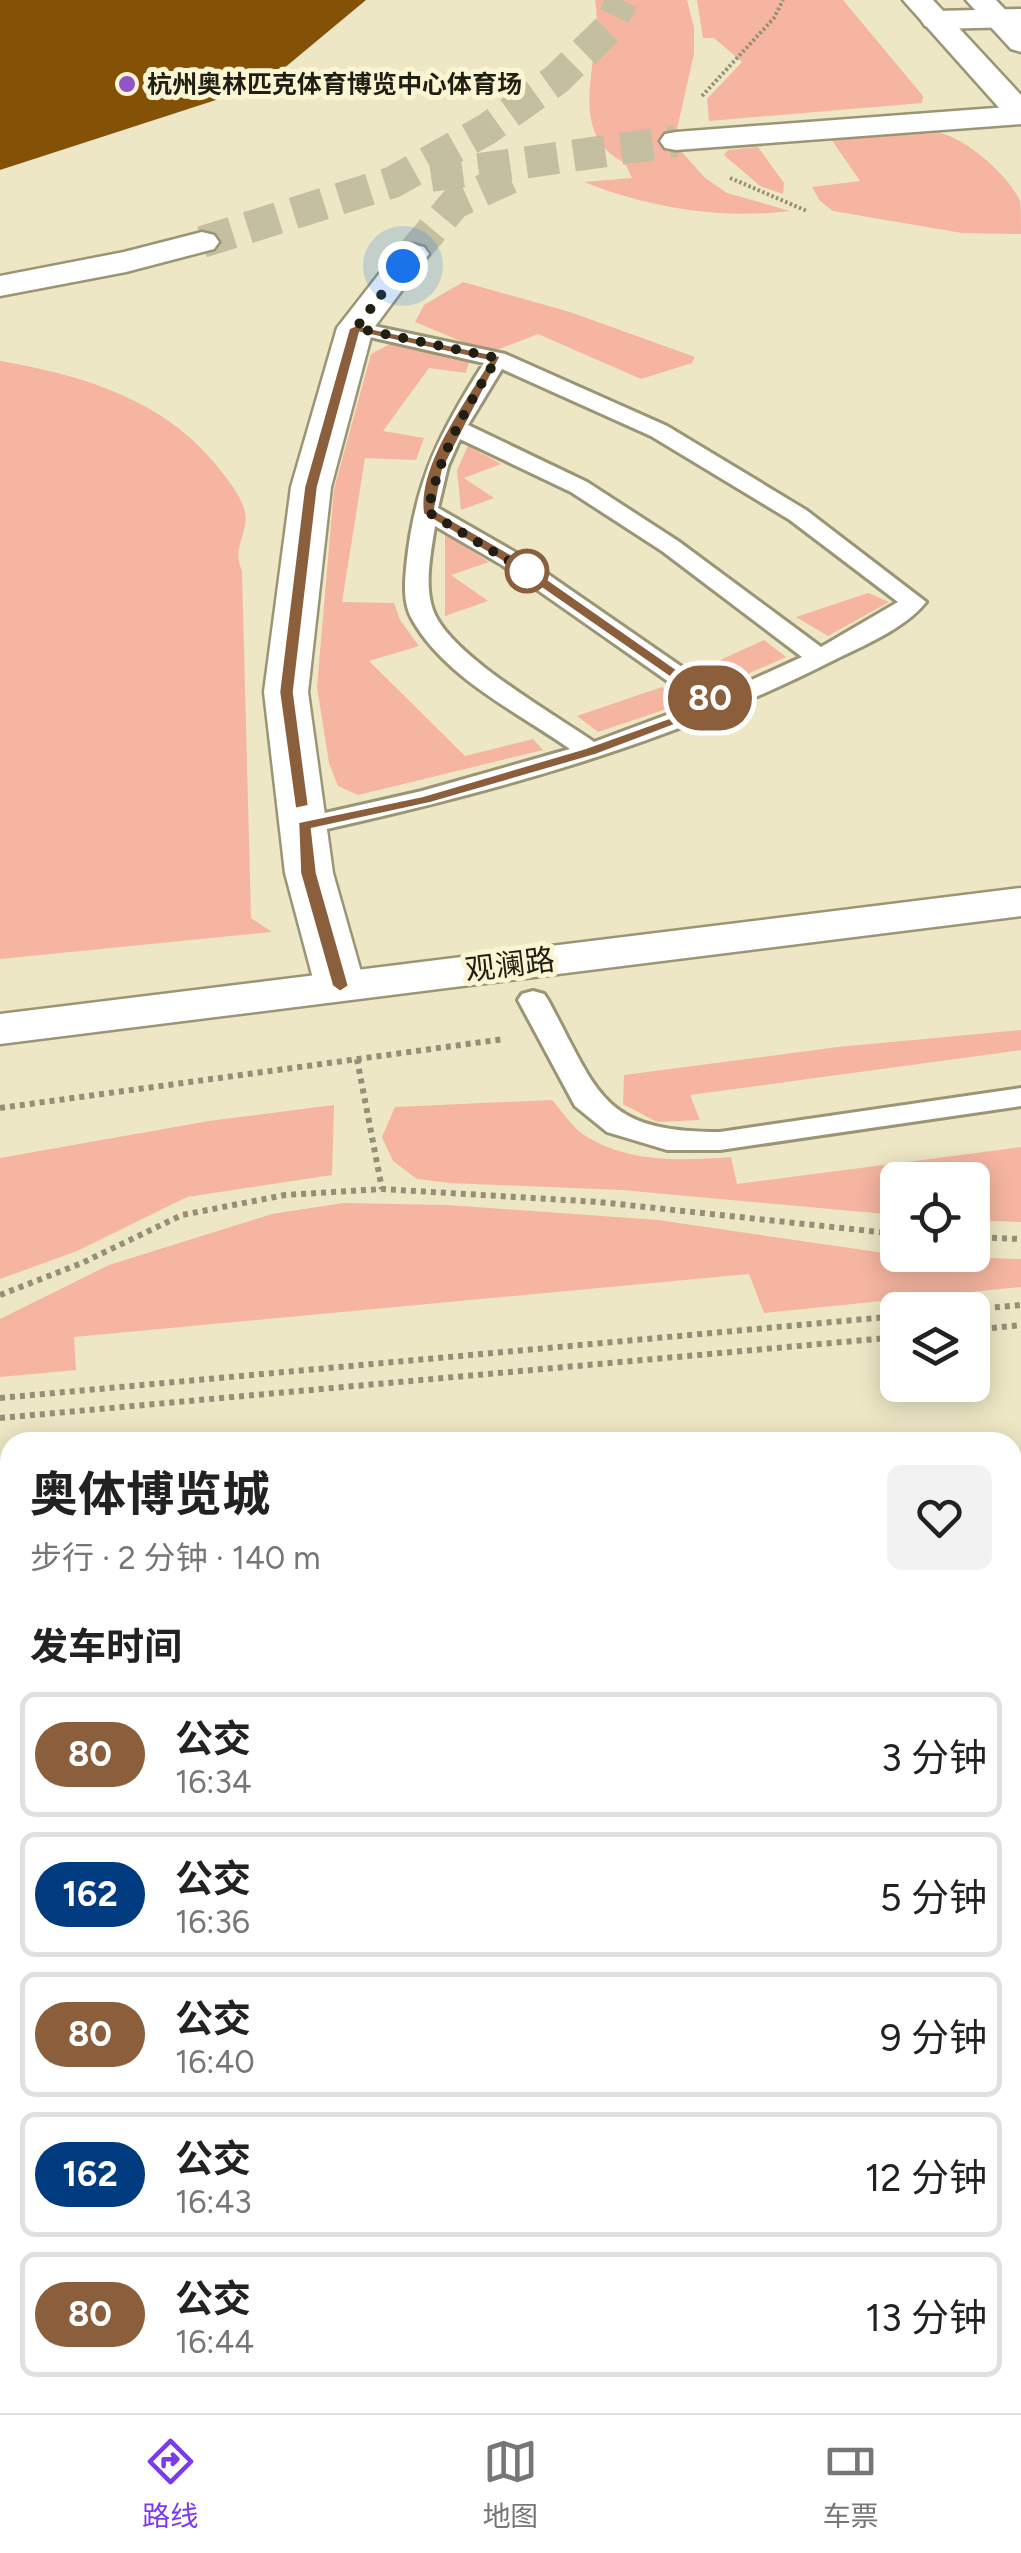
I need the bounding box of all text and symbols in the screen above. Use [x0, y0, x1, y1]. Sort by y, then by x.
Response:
place label: 杭州奥林匹克体育博览中心体育场 [147, 69, 522, 99]
marker: 杭州奥林匹克体育博览中心体育场 [116, 73, 138, 95]
your location [378, 241, 428, 291]
unlabelled marker [506, 550, 548, 592]
line badge: 80 [665, 666, 755, 730]
text: 80 [688, 677, 732, 719]
street label: 观澜路 [463, 941, 557, 988]
map controls [880, 1162, 990, 1402]
button: locate [880, 1162, 990, 1272]
button: layers [880, 1292, 990, 1402]
text: 奥体博览城 [30, 1465, 270, 1523]
button: heart [887, 1465, 992, 1570]
text: 步行 · 2 分钟 · 140 m [30, 1539, 320, 1577]
text: 发车时间 [30, 1624, 182, 1670]
text: 公交 [175, 1716, 251, 1762]
text: 80 [68, 1733, 112, 1775]
text: 3 分钟 [881, 1735, 987, 1781]
text: 16:34 [175, 1763, 252, 1801]
text: 公交 [175, 1856, 251, 1902]
text: 162 [62, 1873, 118, 1915]
text: 5 分钟 [880, 1875, 987, 1921]
text: 16:36 [175, 1903, 250, 1941]
text: 公交 [175, 1996, 251, 2042]
text: 80 [68, 2013, 112, 2055]
text: 9 分钟 [880, 2015, 987, 2061]
text: 16:40 [175, 2043, 255, 2081]
text: 公交 [175, 2136, 251, 2182]
text: 162 [62, 2153, 118, 2195]
text: 12 分钟 [865, 2155, 987, 2201]
text: 16:43 [175, 2183, 252, 2221]
text: 公交 [175, 2276, 251, 2322]
text: 80 [68, 2293, 112, 2335]
text: 13 分钟 [865, 2295, 987, 2341]
text: 16:44 [175, 2323, 254, 2361]
tab: 路线 [142, 2434, 198, 2534]
tab: 地图 [482, 2434, 539, 2534]
tab: 车票 [823, 2434, 879, 2534]

